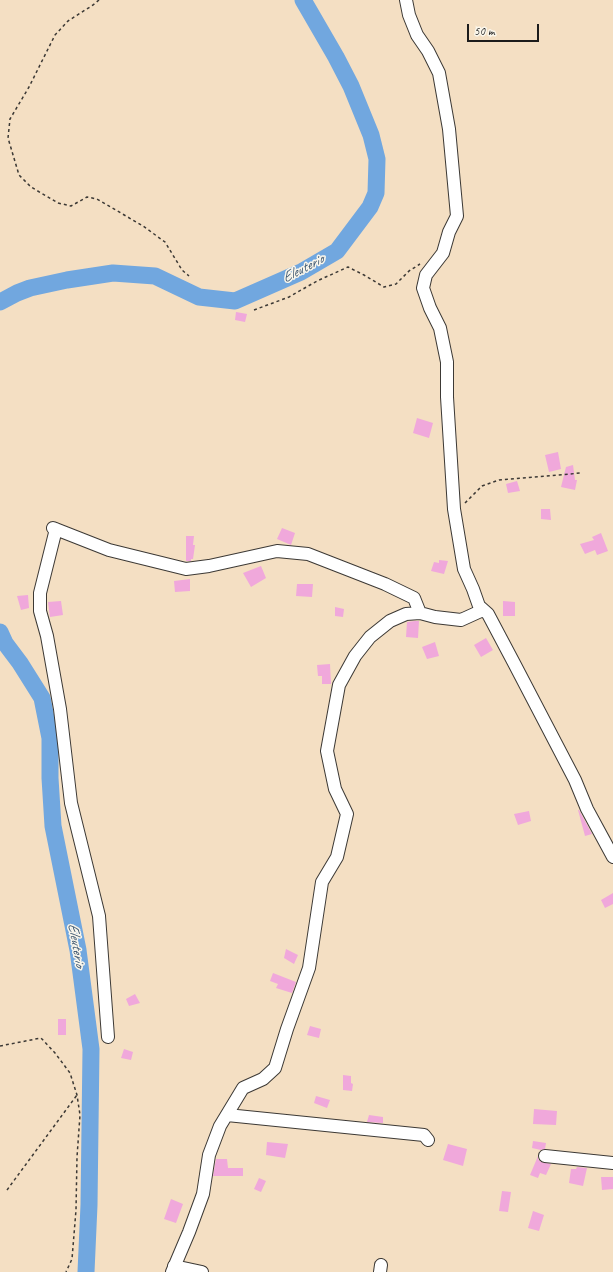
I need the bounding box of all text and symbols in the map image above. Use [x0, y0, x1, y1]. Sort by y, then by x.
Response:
scale bar [469, 16, 541, 42]
text: 50 m [474, 23, 494, 39]
water label: Eleuterio [279, 251, 327, 287]
water label: Eleuterio [63, 922, 89, 968]

